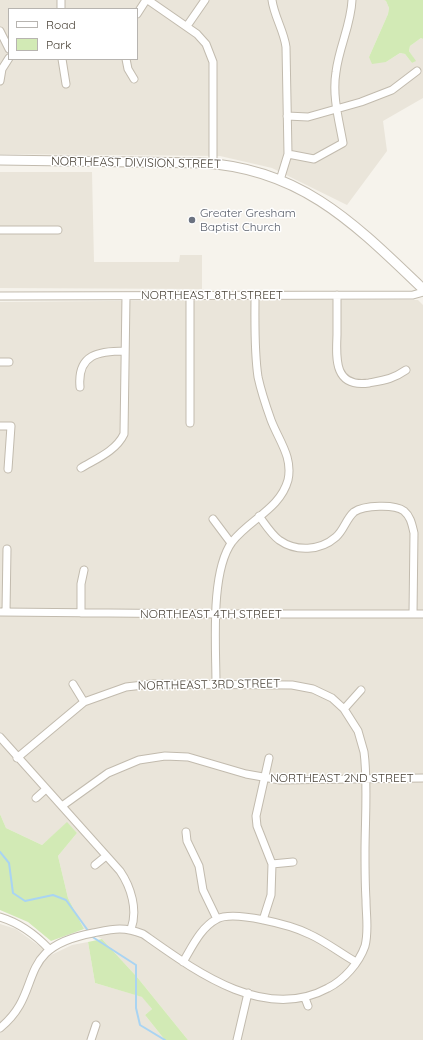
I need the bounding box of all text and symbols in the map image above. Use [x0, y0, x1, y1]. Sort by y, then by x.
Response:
legend [8, 8, 138, 60]
text: Road [46, 17, 76, 32]
text: Park [46, 37, 71, 52]
street label: NORTHEAST DIVISION STREET [51, 154, 221, 172]
place label: Greater Gresham Baptist Church [200, 206, 296, 234]
marker: Greater Gresham Baptist Church [187, 215, 197, 225]
street label: NORTHEAST 8TH STREET [141, 288, 283, 302]
street label: NORTHEAST 4TH STREET [140, 607, 282, 621]
street label: NORTHEAST 3RD STREET [138, 677, 280, 693]
street label: NORTHEAST 2ND STREET [270, 771, 414, 785]

